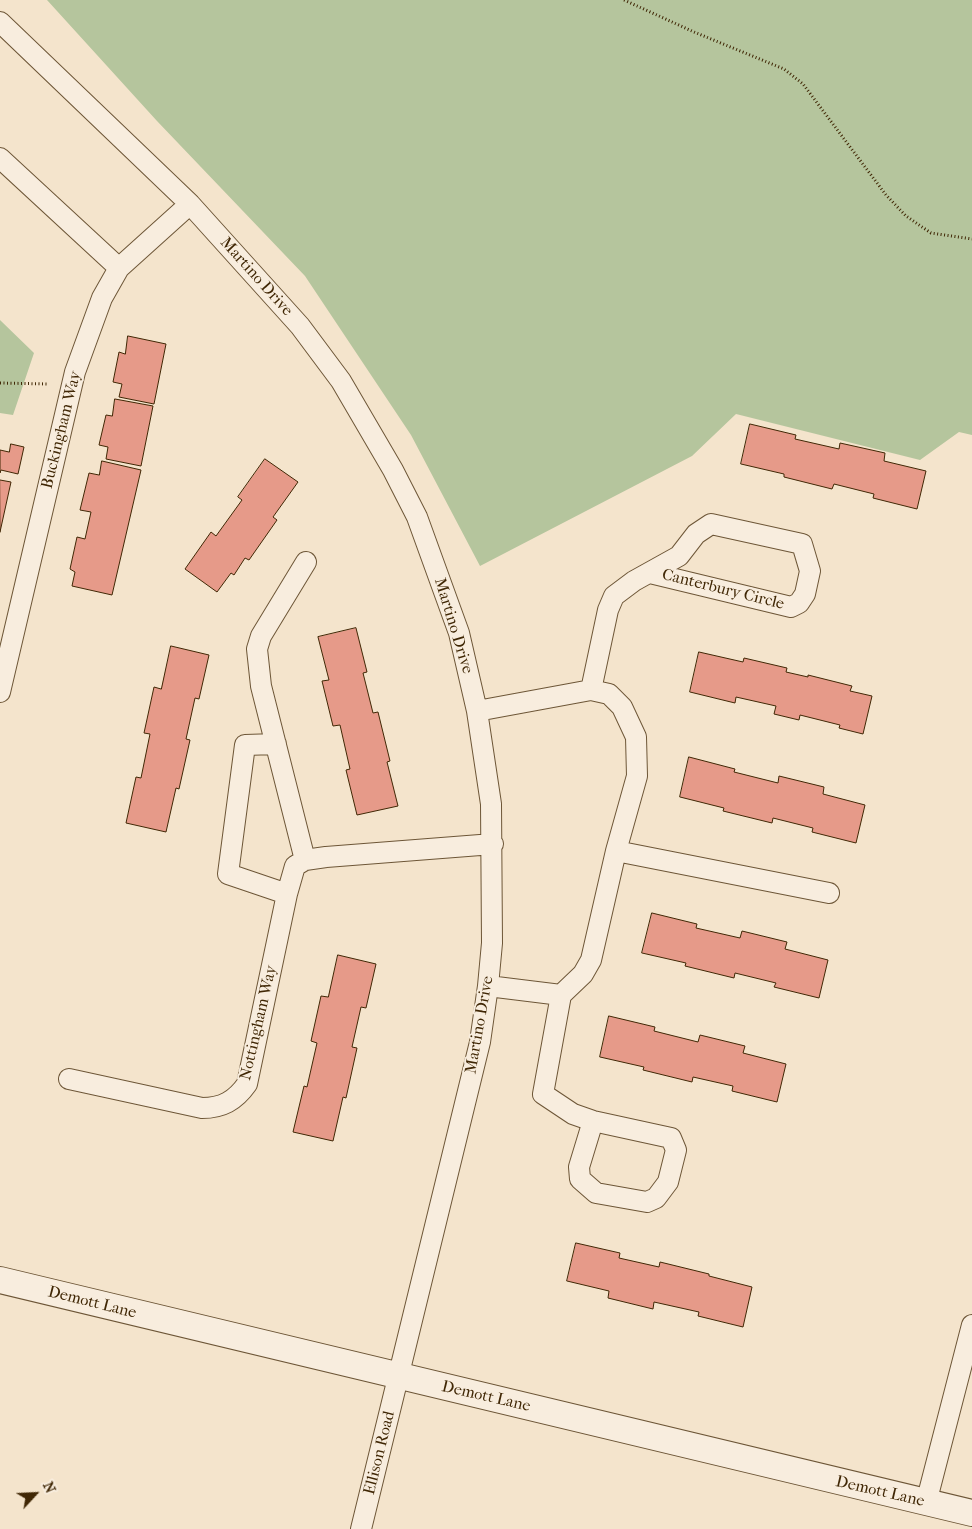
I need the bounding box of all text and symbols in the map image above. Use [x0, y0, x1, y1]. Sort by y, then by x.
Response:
street label: Martino Drive [216, 234, 296, 320]
street label: Buckingham Way [38, 369, 86, 491]
street label: Canterbury Circle [660, 566, 786, 614]
street label: Martino Drive [429, 576, 477, 676]
street label: Nottingham Way [236, 964, 282, 1082]
street label: Martino Drive [462, 974, 498, 1076]
street label: Demott Lane [46, 1283, 138, 1323]
street label: Demott Lane [440, 1377, 532, 1417]
street label: Ellison Road [360, 1409, 400, 1497]
north arrow [10, 1469, 60, 1519]
street label: Demott Lane [834, 1472, 926, 1512]
text: N [39, 1479, 59, 1496]

